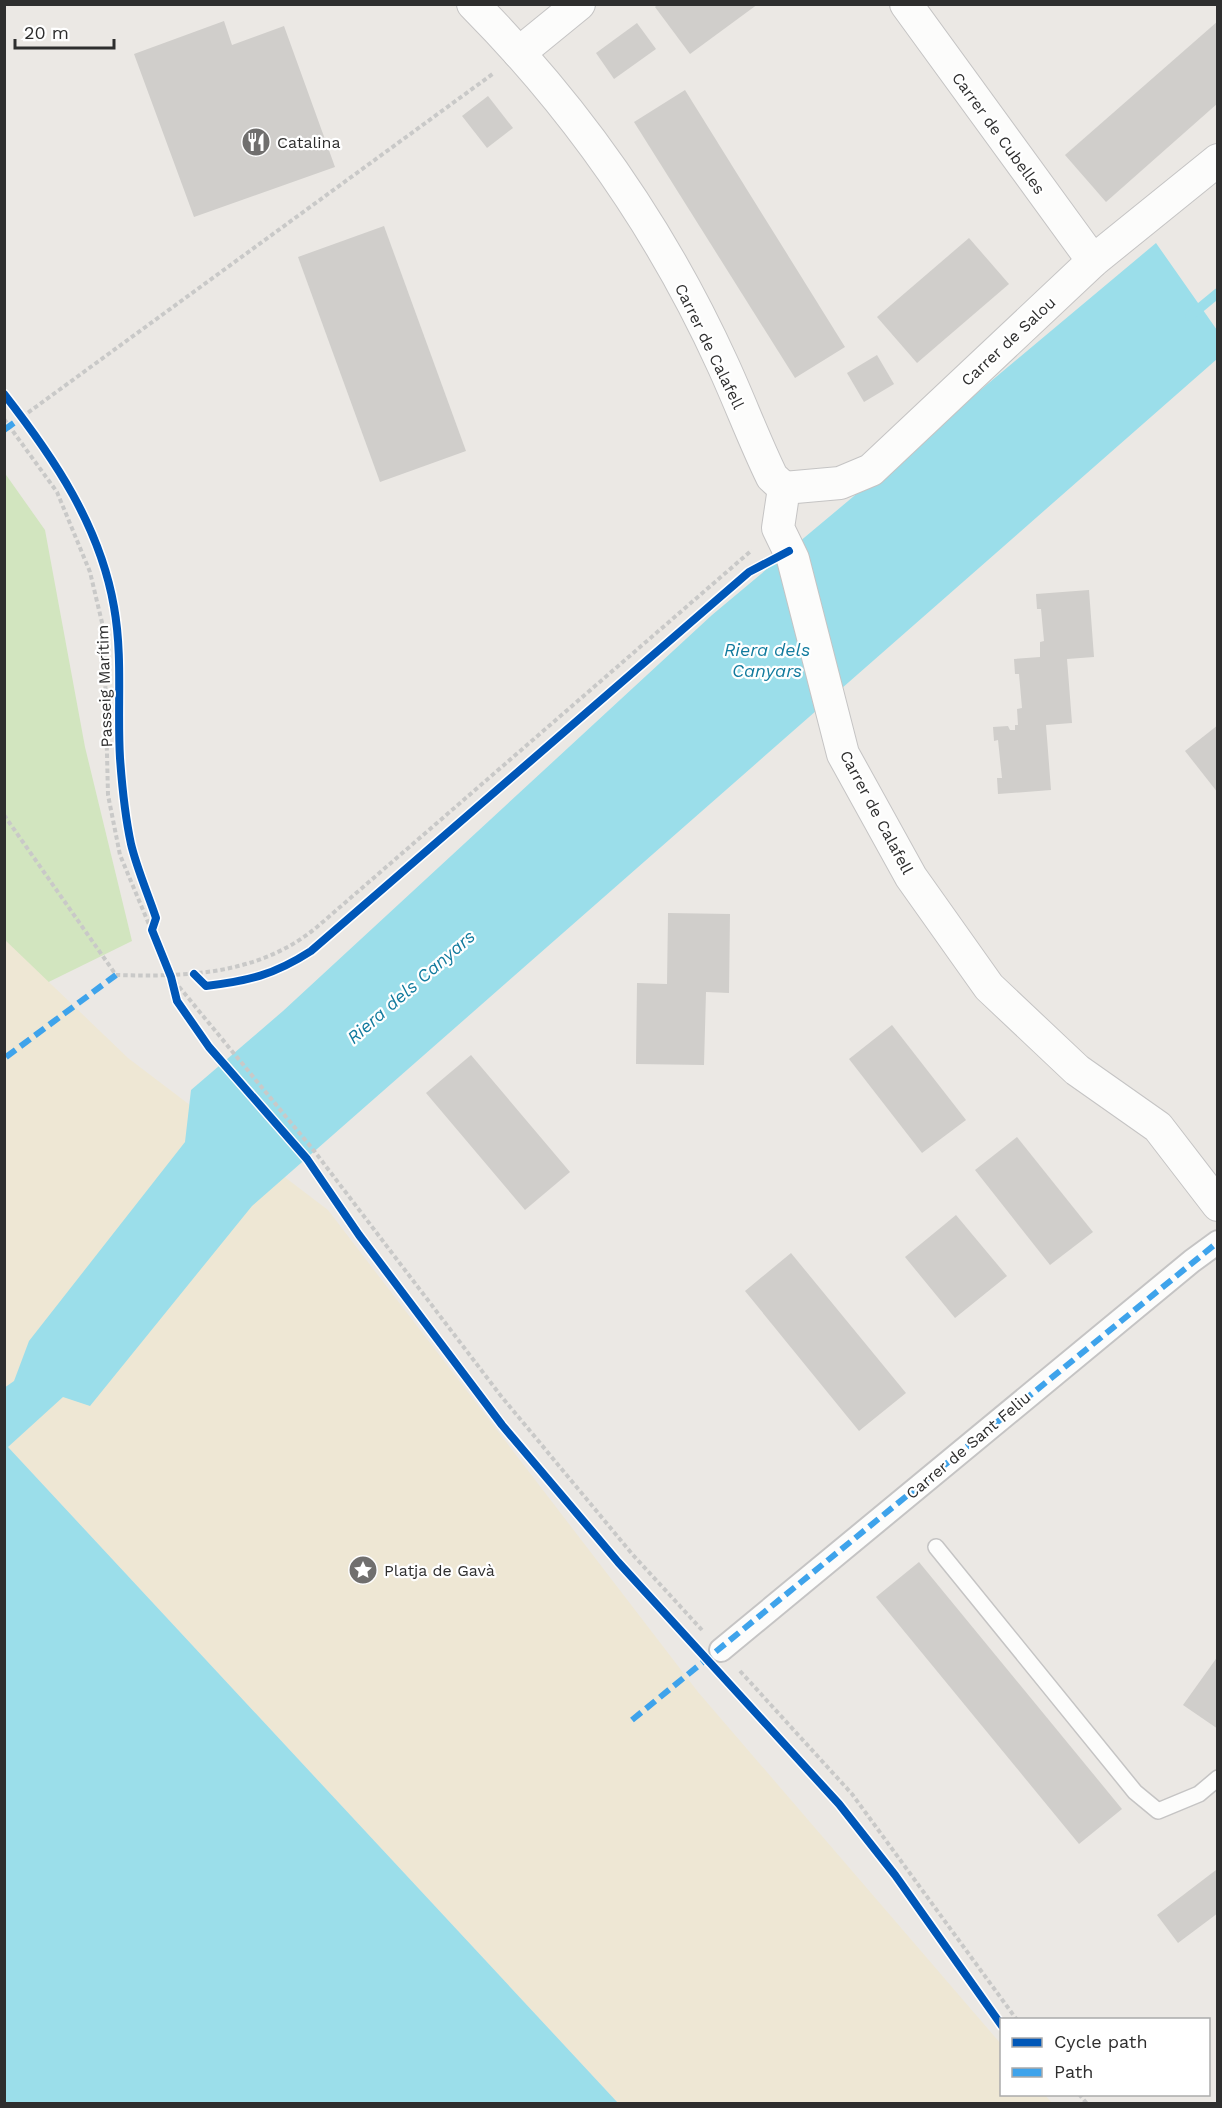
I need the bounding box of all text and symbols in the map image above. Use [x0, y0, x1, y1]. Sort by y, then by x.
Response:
scale bar [15, 12, 114, 50]
text: 20 m [24, 22, 69, 43]
street label: Carrer de Cubelles [948, 69, 1049, 198]
restaurant icon: Catalina [240, 126, 272, 158]
place label: Catalina [277, 133, 341, 152]
street label: Carrer de Calafell [671, 280, 748, 412]
street label: Carrer de Salou [957, 293, 1059, 390]
street label: Passeig Marítim [93, 624, 116, 748]
water label: Riera dels Canyars [724, 639, 810, 681]
street label: Carrer de Calafell [836, 747, 917, 877]
water label: Riera dels Canyars [343, 925, 479, 1048]
street label: Carrer de Sant Feliu [902, 1388, 1034, 1503]
place icon: Platja de Gavà [347, 1554, 379, 1586]
place label: Platja de Gavà [384, 1561, 495, 1580]
legend [1000, 2018, 1210, 2096]
text: Cycle path [1054, 2031, 1148, 2052]
text: Path [1054, 2061, 1094, 2082]

